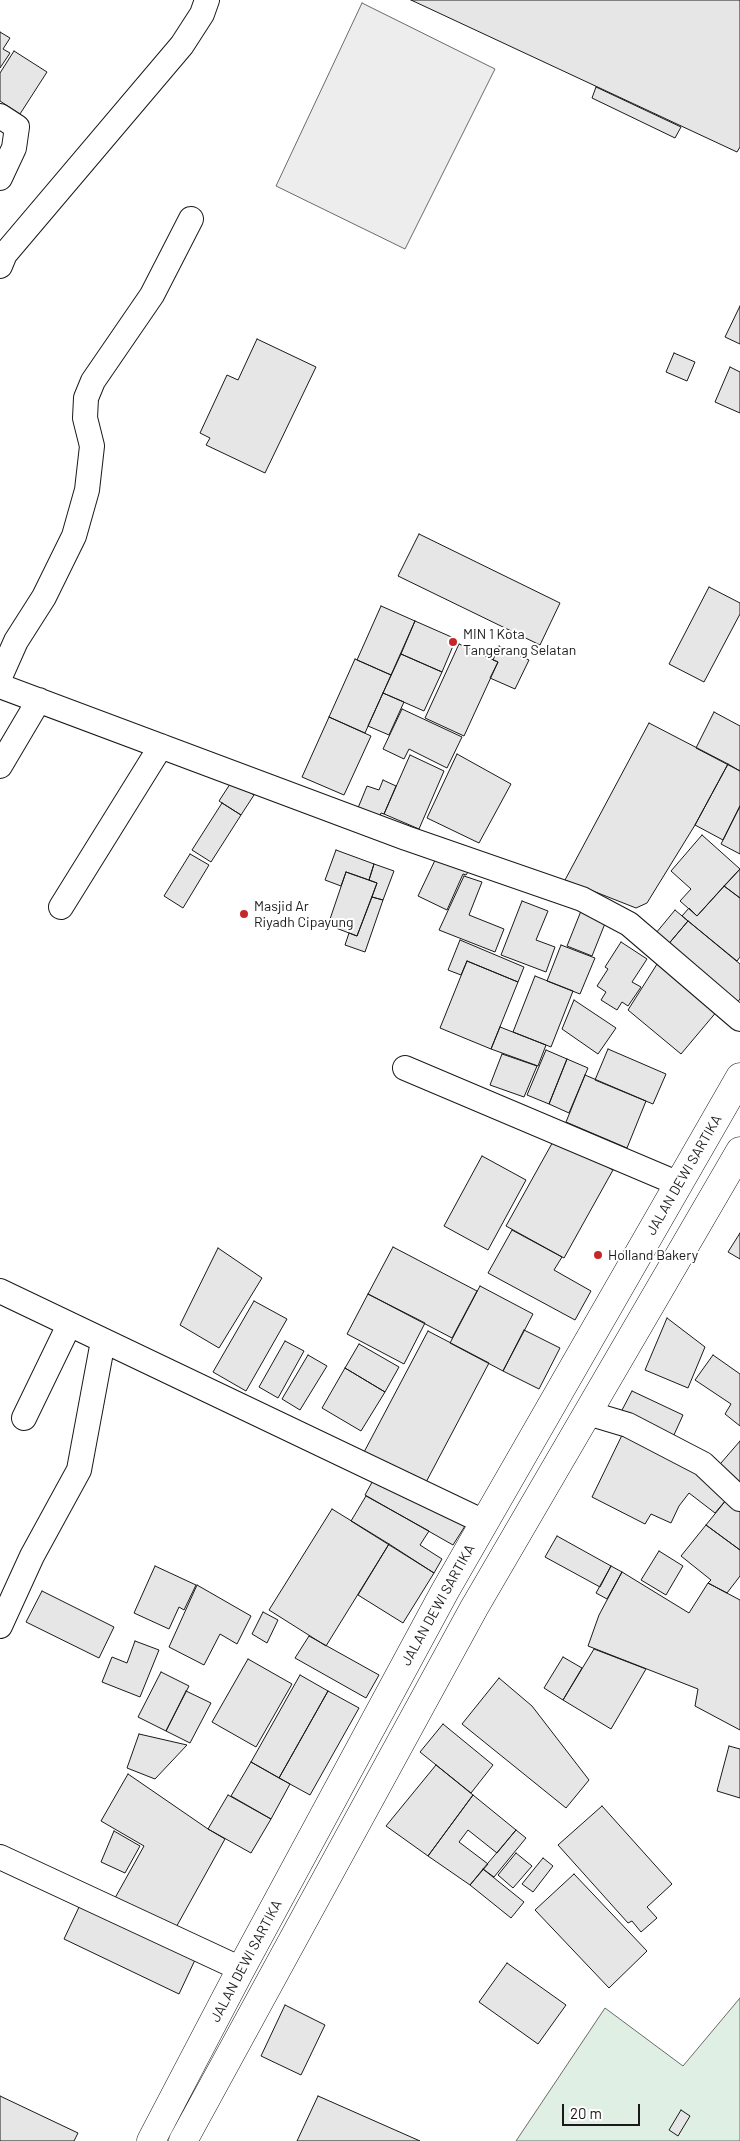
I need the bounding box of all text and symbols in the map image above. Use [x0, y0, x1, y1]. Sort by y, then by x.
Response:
place label: MIN 1 Kota Tangerang Selatan [463, 626, 576, 658]
marker: MIN 1 Kota Tangerang Selatan [447, 636, 459, 648]
place label: Masjid Ar Riyadh Cipayung [254, 898, 353, 930]
marker: Masjid Ar Riyadh Cipayung [238, 908, 250, 920]
street label: JALAN DEWI SARTIKA [643, 1112, 725, 1238]
place label: Holland Bakery [608, 1247, 698, 1263]
marker: Holland Bakery [592, 1249, 604, 1261]
street label: JALAN DEWI SARTIKA [398, 1541, 478, 1669]
street label: JALAN DEWI SARTIKA [207, 1897, 285, 2025]
scale bar [565, 2094, 642, 2126]
text: 20 m [570, 2104, 602, 2122]

